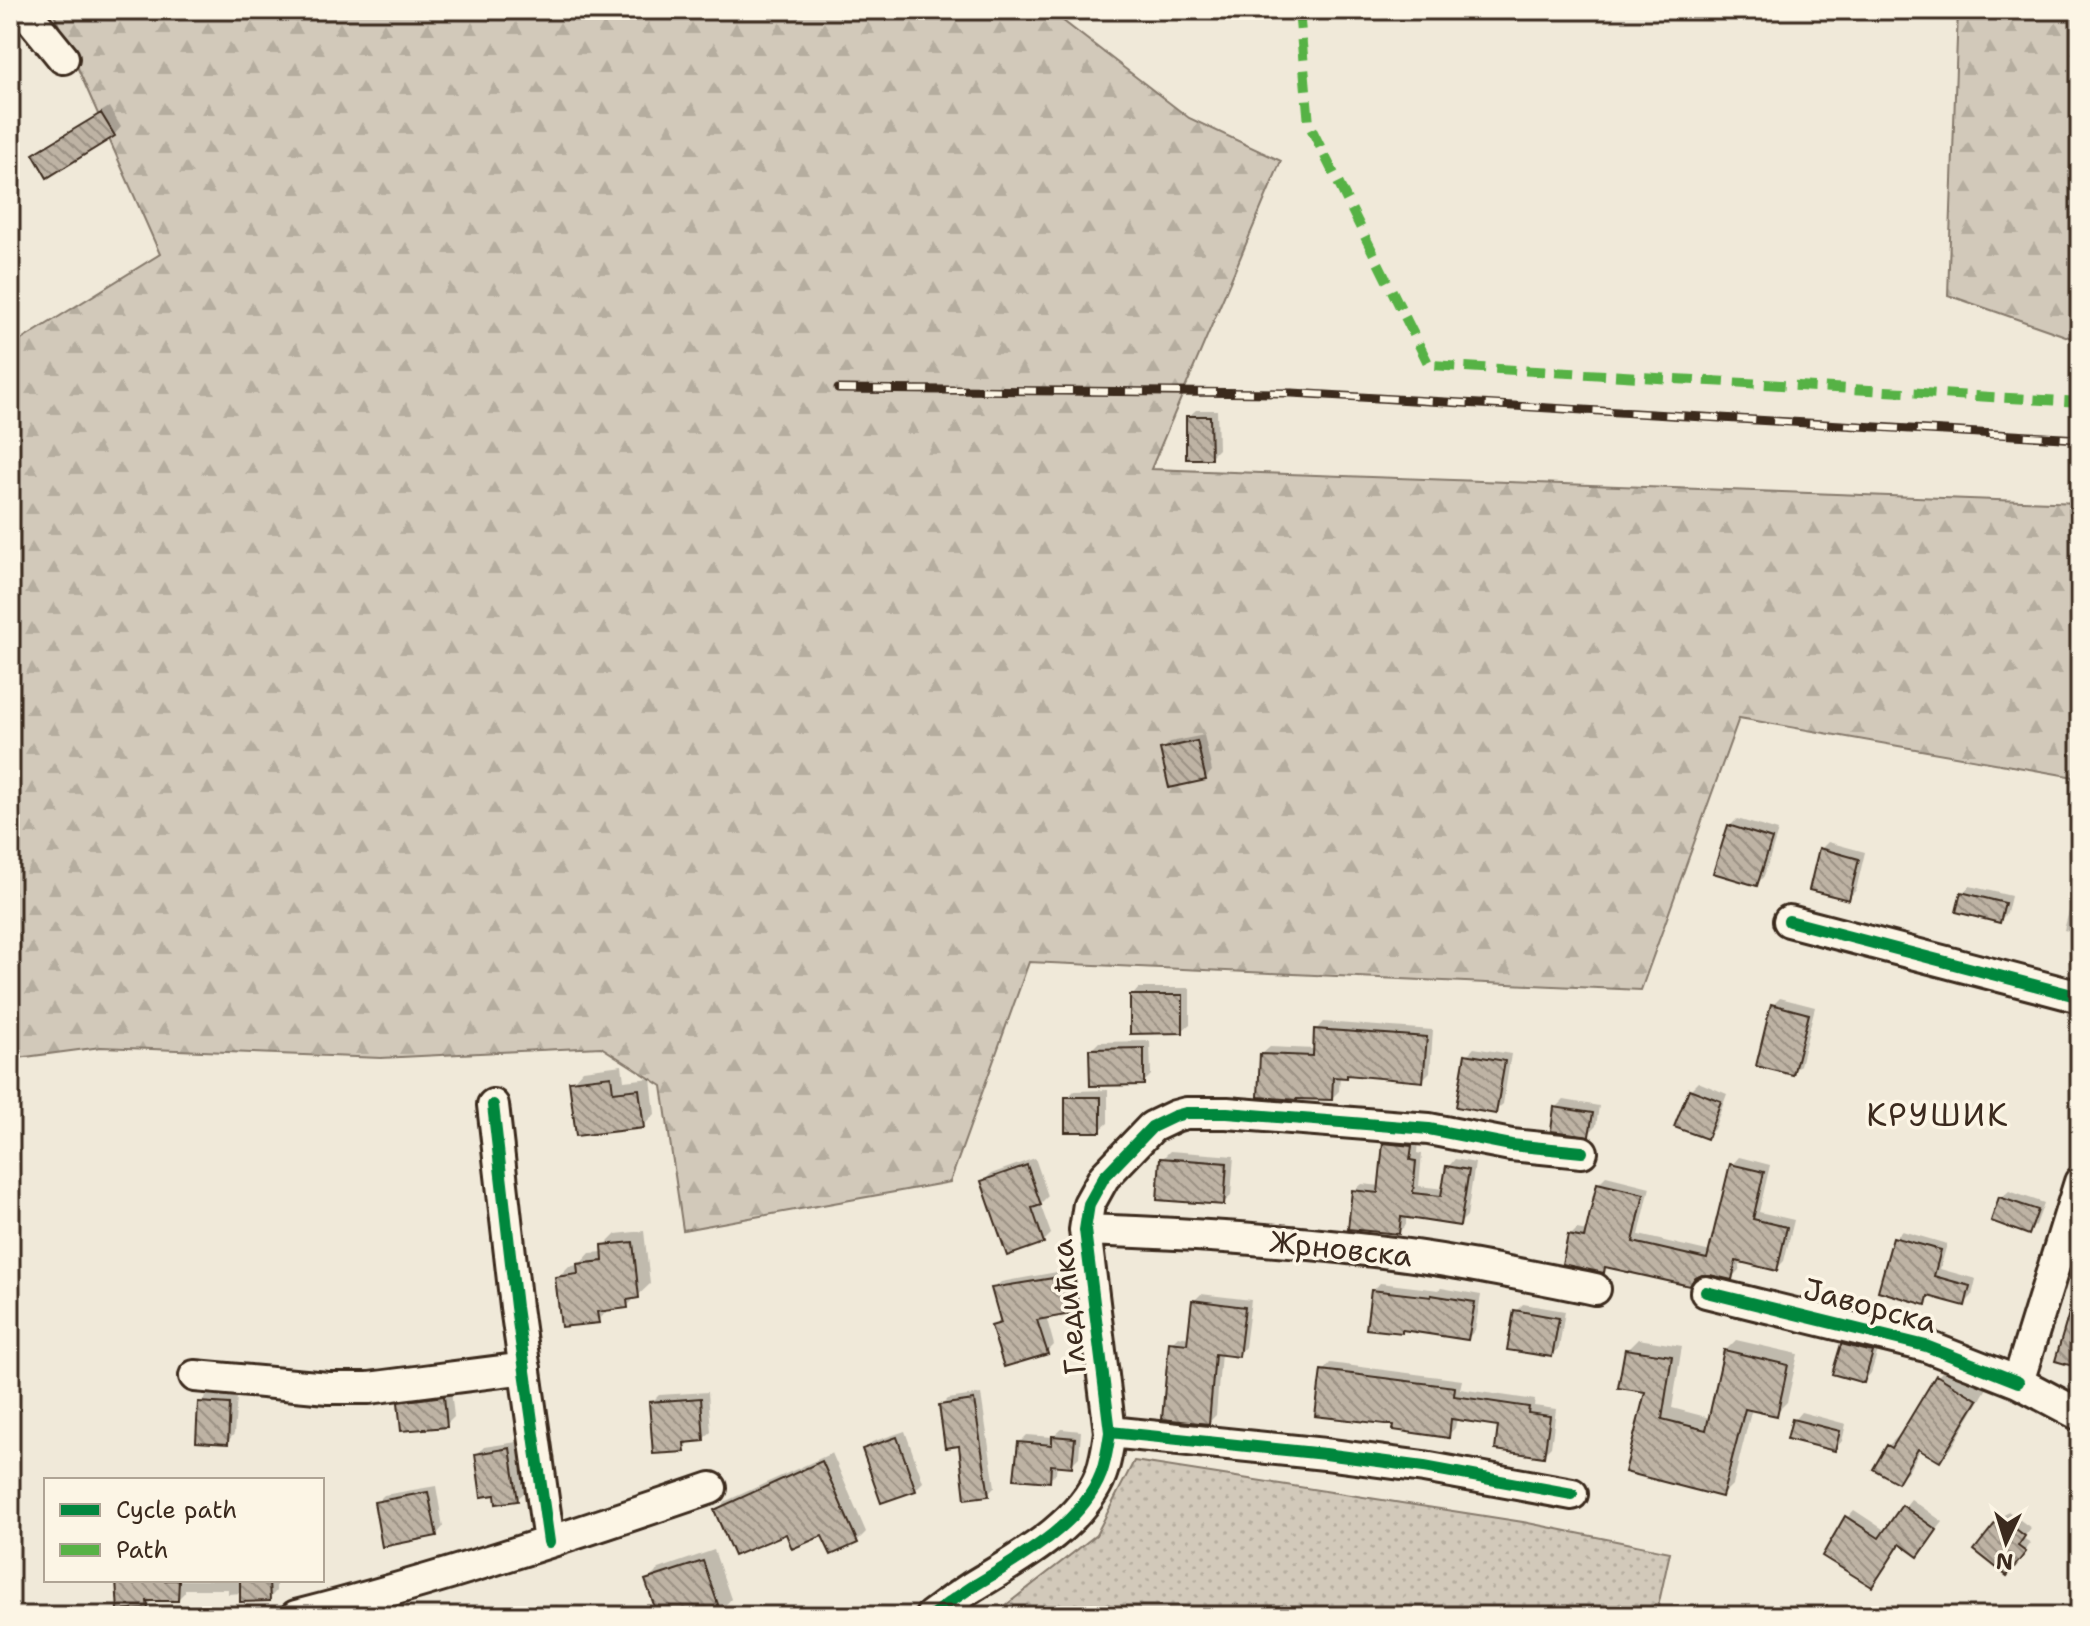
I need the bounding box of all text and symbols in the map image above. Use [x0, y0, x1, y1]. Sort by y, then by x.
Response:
district label: КРУШИК [1866, 1093, 2010, 1136]
street label: Жрновска [1268, 1221, 1415, 1276]
street label: Гледићка [1041, 1237, 1096, 1377]
street label: Јаворска [1799, 1268, 1942, 1343]
legend [44, 1478, 324, 1582]
text: Cycle path [116, 1494, 237, 1526]
north arrow [1966, 1502, 2046, 1582]
text: Path [116, 1534, 168, 1566]
text: N [1995, 1546, 2014, 1577]

